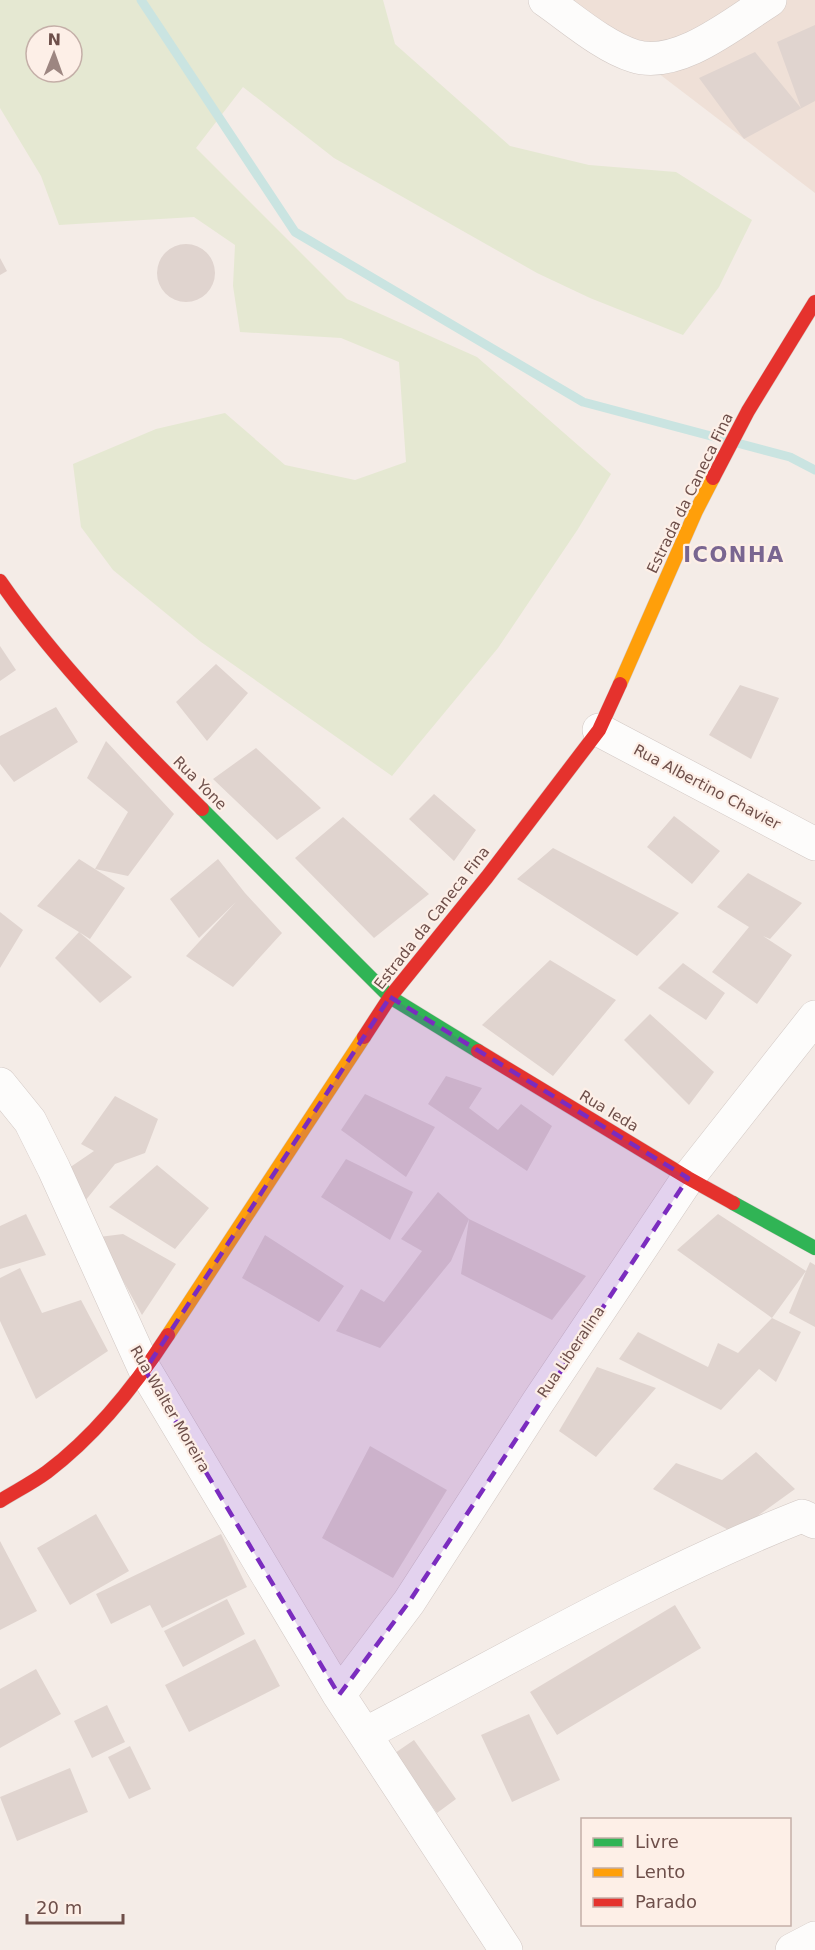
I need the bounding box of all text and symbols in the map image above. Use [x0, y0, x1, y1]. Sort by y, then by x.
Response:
north arrow [24, 24, 84, 84]
text: N [47, 30, 61, 49]
street label: Estrada da Caneca Fina [643, 410, 737, 576]
district label: ICONHA [683, 543, 785, 567]
street label: Rua Albertino Chavier [631, 741, 784, 834]
street label: Rua Yone [169, 752, 231, 814]
street label: Estrada da Caneca Fina [371, 843, 493, 993]
street label: Rua Ieda [576, 1086, 642, 1136]
street label: Rua Liberalina [534, 1303, 608, 1401]
street label: Rua Walter Moreira [126, 1342, 214, 1476]
legend [581, 1818, 791, 1926]
text: Livre [635, 1831, 679, 1852]
text: Lento [635, 1861, 685, 1882]
scale bar [27, 1887, 123, 1925]
text: Parado [635, 1891, 697, 1912]
text: 20 m [36, 1897, 82, 1918]

